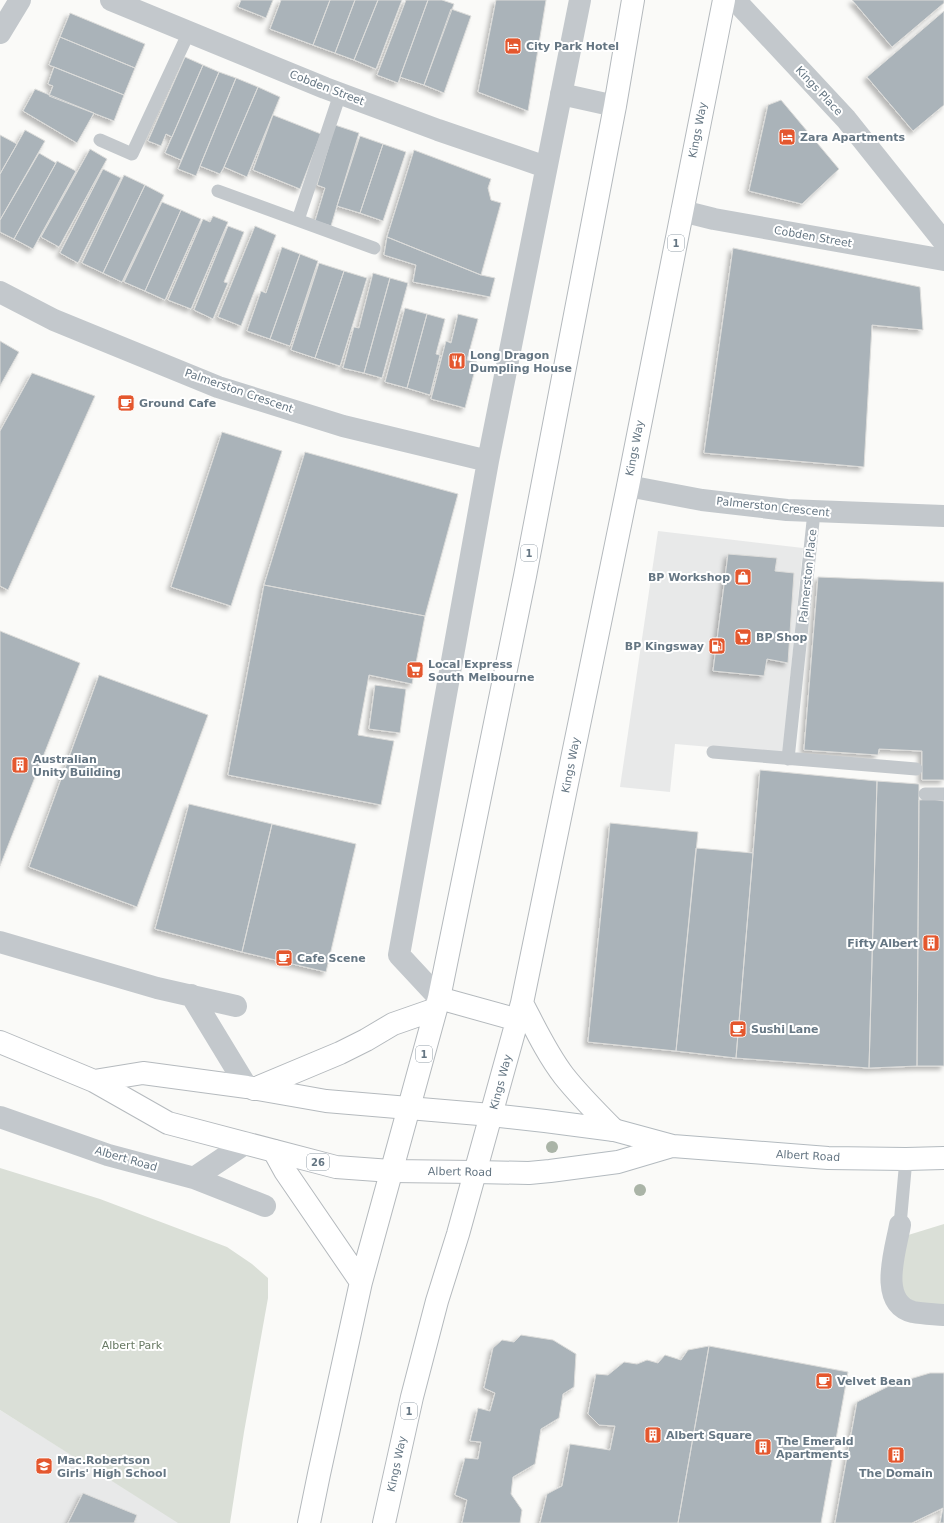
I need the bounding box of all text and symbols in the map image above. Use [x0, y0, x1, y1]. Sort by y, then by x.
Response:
hotel icon: City Park Hotel [503, 36, 523, 56]
place label: City Park Hotel [526, 40, 619, 53]
street label: Kings Place [793, 64, 845, 119]
street label: Cobden Street [288, 68, 367, 108]
street label: Kings Way [686, 100, 710, 159]
hotel icon: Zara Apartments [777, 127, 797, 147]
place label: Zara Apartments [800, 131, 906, 144]
street label: Cobden Street [773, 224, 854, 250]
road number: 1 [668, 235, 684, 251]
place label: Long Dragon Dumpling House [470, 349, 572, 375]
restaurant icon: Long Dragon Dumpling House [447, 351, 467, 371]
street label: Palmerston Crescent [183, 366, 296, 416]
cafe icon: Ground Cafe [116, 393, 136, 413]
place label: Ground Cafe [139, 397, 216, 410]
street label: Kings Way [623, 418, 647, 477]
street label: Palmerston Crescent [716, 495, 831, 519]
street label: Palmerston Place [797, 528, 819, 624]
road number: 1 [521, 545, 537, 561]
shop icon: BP Workshop [733, 567, 753, 587]
place label: BP Workshop [648, 571, 730, 584]
supermarket icon: BP Shop [733, 627, 753, 647]
place label: BP Shop [756, 631, 808, 644]
fuel station icon: BP Kingsway [707, 636, 727, 656]
place label: BP Kingsway [625, 640, 704, 653]
place label: Local Express South Melbourne [428, 658, 534, 684]
supermarket icon: Local Express South Melbourne [405, 660, 425, 680]
street label: Kings Way [559, 735, 583, 794]
place label: Australian Unity Building [33, 753, 121, 779]
building icon: Australian Unity Building [10, 755, 30, 775]
building icon: Fifty Albert [921, 933, 941, 953]
place label: Fifty Albert [847, 937, 918, 950]
cafe icon: Cafe Scene [274, 948, 294, 968]
place label: Cafe Scene [297, 952, 366, 965]
cafe icon: Sushi Lane [728, 1019, 748, 1039]
place label: Sushi Lane [751, 1023, 818, 1036]
road number: 1 [416, 1046, 432, 1062]
street label: Kings Way [487, 1052, 515, 1111]
street label: Albert Road [93, 1144, 159, 1174]
street label: Albert Road [776, 1148, 840, 1164]
road number: 26 [307, 1154, 329, 1170]
street label: Albert Road [428, 1165, 492, 1179]
park label: Albert Park [102, 1339, 163, 1352]
cafe icon: Velvet Bean [814, 1371, 834, 1391]
place label: Velvet Bean [837, 1375, 911, 1388]
road number: 1 [401, 1403, 417, 1419]
building icon: Albert Square [643, 1425, 663, 1445]
place label: Albert Square [666, 1429, 752, 1442]
street label: Kings Way [385, 1434, 409, 1493]
place label: The Emerald Apartments [776, 1435, 854, 1461]
building icon: The Emerald Apartments [753, 1437, 773, 1457]
building icon: The Domain [886, 1445, 906, 1465]
place label: Mac.Robertson Girls' High School [57, 1454, 166, 1480]
school or university icon: Mac.Robertson Girls' High School [34, 1456, 54, 1476]
place label: The Domain [859, 1467, 933, 1480]

